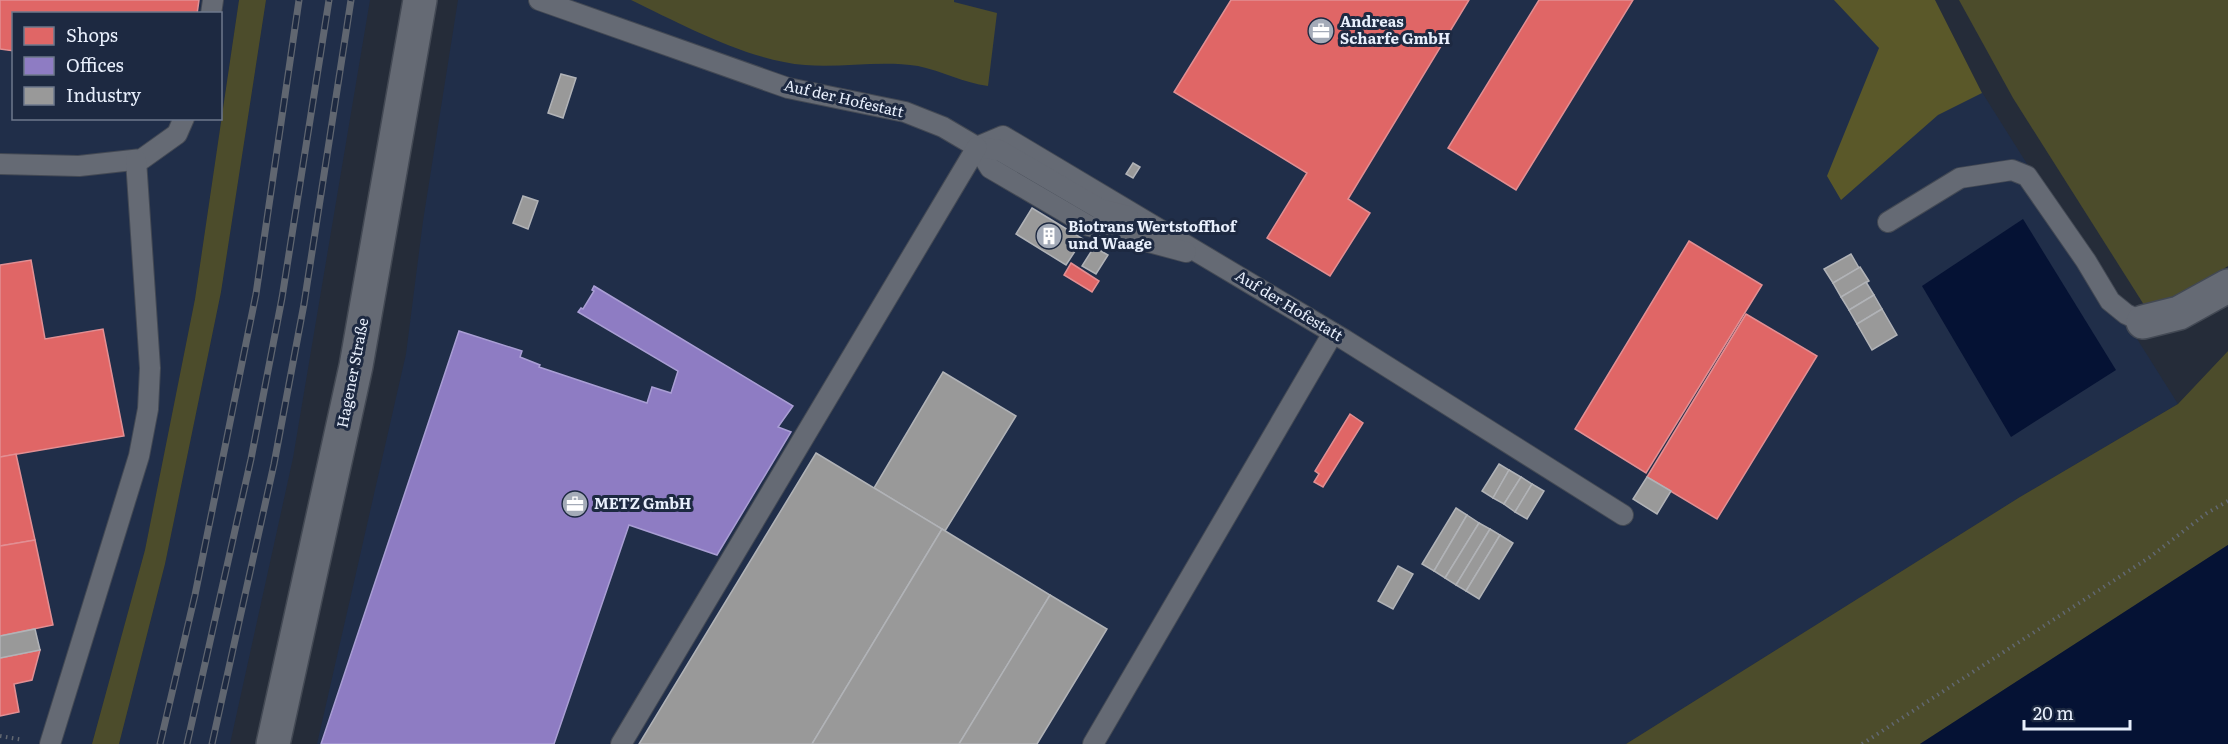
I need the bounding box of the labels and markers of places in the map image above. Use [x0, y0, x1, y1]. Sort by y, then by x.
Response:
place label: Andreas Scharfe GmbH [1340, 9, 1450, 49]
office icon: Andreas Scharfe GmbH [1306, 16, 1336, 46]
place label: Biotrans Wertstoffhof und Waage [1068, 214, 1238, 254]
building icon: Biotrans Wertstoffhof und Waage [1034, 221, 1064, 251]
office icon: METZ GmbH [560, 489, 590, 519]
place label: METZ GmbH [594, 491, 691, 514]

